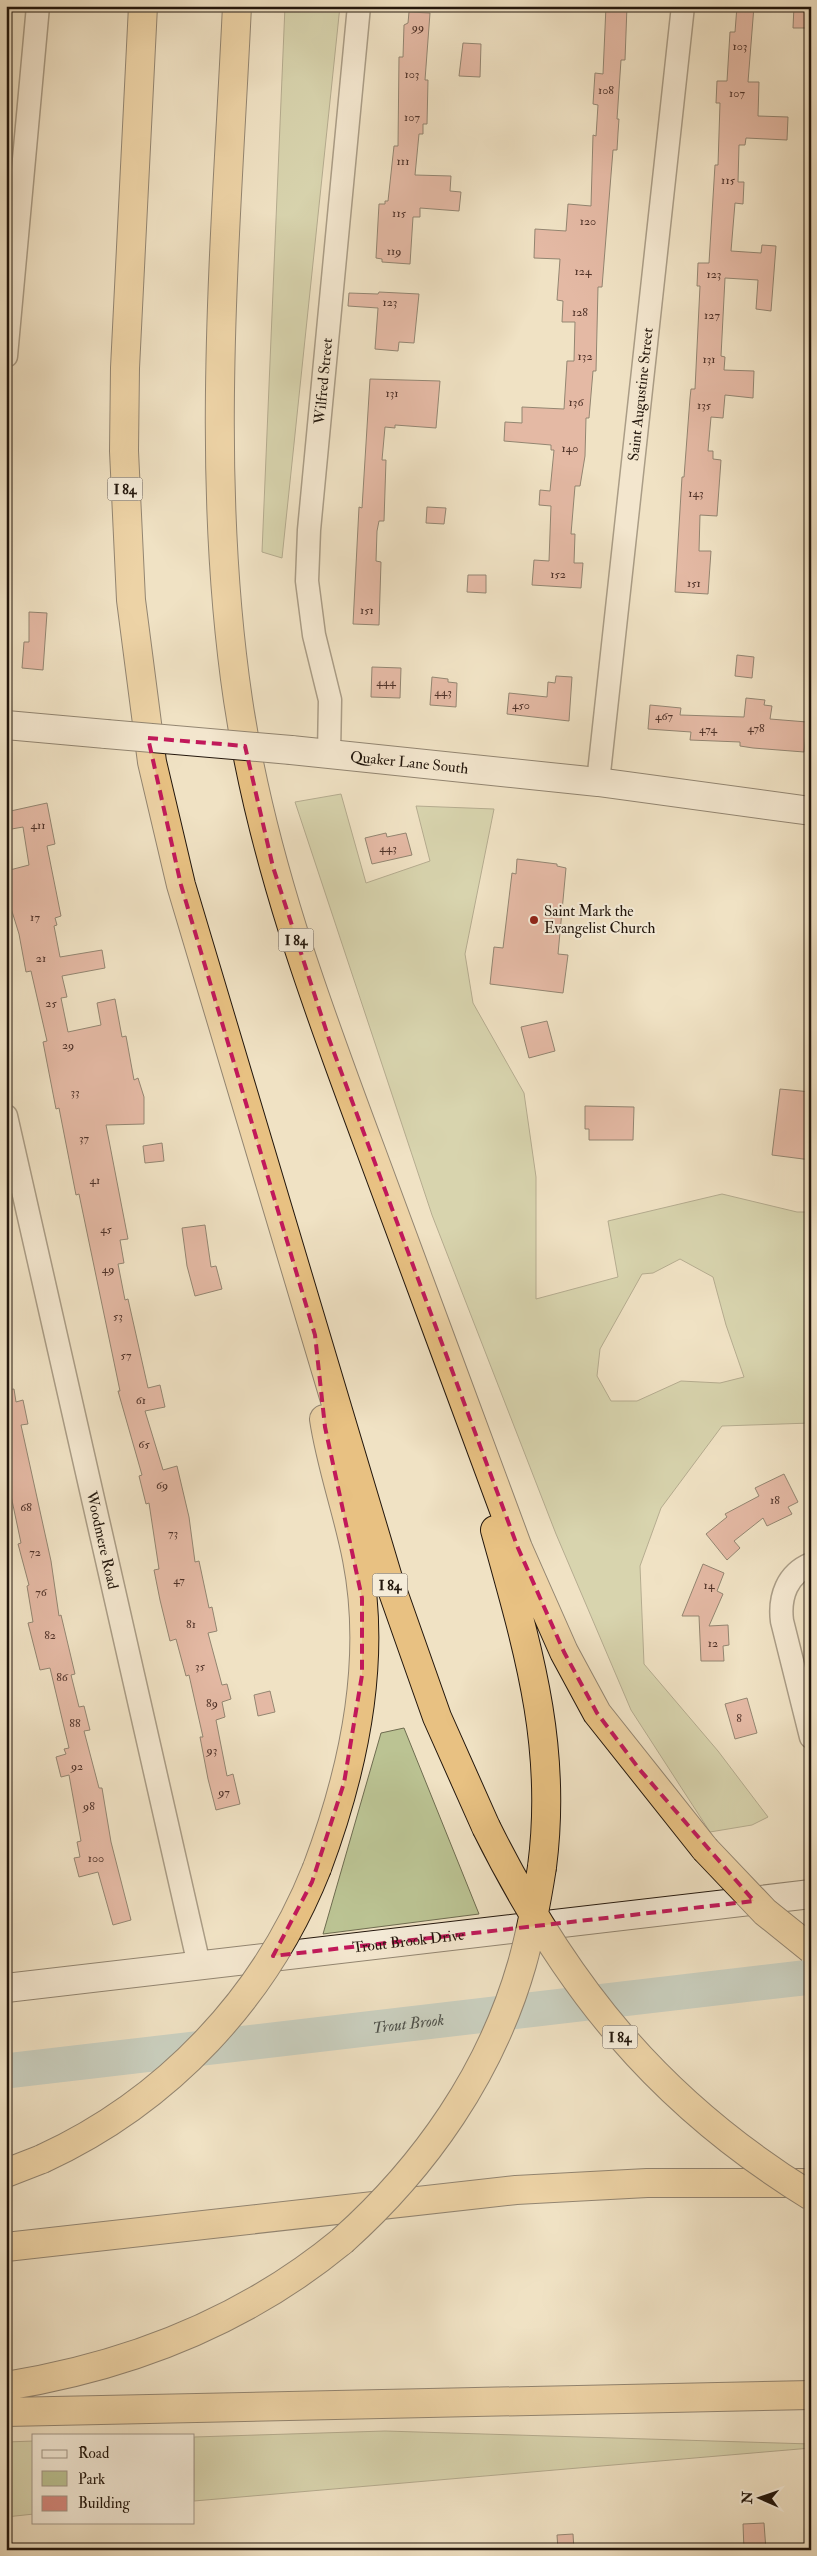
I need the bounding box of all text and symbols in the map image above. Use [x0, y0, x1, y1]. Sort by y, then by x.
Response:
house number: 99 [411, 20, 424, 35]
house number: 103 [733, 39, 747, 54]
house number: 103 [405, 67, 419, 82]
house number: 108 [598, 83, 614, 98]
house number: 107 [729, 86, 745, 101]
house number: 107 [404, 110, 420, 125]
house number: 111 [397, 154, 409, 169]
house number: 115 [721, 173, 736, 188]
house number: 115 [392, 206, 407, 221]
house number: 120 [580, 214, 596, 229]
house number: 119 [387, 244, 401, 259]
house number: 124 [575, 264, 592, 279]
house number: 123 [707, 267, 721, 282]
house number: 123 [383, 295, 397, 310]
house number: 128 [572, 305, 588, 320]
house number: 127 [704, 308, 720, 323]
street label: Saint Augustine Street [624, 326, 657, 462]
street label: Wilfred Street [310, 337, 337, 426]
house number: 132 [578, 349, 592, 364]
house number: 131 [702, 352, 716, 367]
house number: 131 [385, 386, 399, 401]
house number: 136 [569, 395, 584, 410]
house number: 135 [697, 398, 712, 413]
house number: 140 [562, 441, 578, 456]
road number: I 84 [108, 478, 142, 500]
house number: 143 [688, 486, 704, 501]
house number: 152 [550, 567, 566, 582]
house number: 151 [687, 576, 701, 591]
house number: 151 [360, 603, 374, 618]
house number: 444 [376, 675, 396, 690]
house number: 443 [434, 685, 452, 700]
house number: 450 [512, 698, 530, 713]
house number: 467 [655, 709, 674, 724]
house number: 478 [747, 721, 765, 736]
house number: 474 [699, 722, 717, 737]
street label: Quaker Lane South [349, 747, 470, 778]
house number: 411 [30, 818, 46, 833]
house number: 443 [379, 841, 397, 856]
place label: Saint Mark the Evangelist Church [544, 902, 656, 938]
house number: 17 [30, 910, 40, 925]
marker: Saint Mark the Evangelist Church [528, 914, 540, 926]
road number: I 84 [278, 928, 314, 952]
house number: 21 [36, 951, 46, 966]
house number: 25 [45, 996, 57, 1011]
house number: 29 [62, 1038, 74, 1053]
house number: 33 [70, 1085, 80, 1100]
house number: 37 [79, 1131, 90, 1146]
house number: 41 [90, 1173, 100, 1188]
house number: 45 [100, 1222, 113, 1237]
house number: 49 [102, 1262, 114, 1277]
house number: 53 [113, 1309, 123, 1324]
house number: 57 [121, 1348, 132, 1363]
house number: 61 [136, 1393, 146, 1408]
house number: 65 [138, 1437, 150, 1452]
house number: 69 [156, 1478, 168, 1493]
street label: Woodmere Road [82, 1488, 123, 1592]
house number: 18 [770, 1493, 780, 1508]
house number: 68 [20, 1500, 32, 1515]
house number: 73 [168, 1526, 178, 1541]
house number: 72 [29, 1545, 41, 1560]
house number: 47 [173, 1573, 185, 1588]
road number: I 84 [372, 1574, 408, 1596]
house number: 14 [704, 1578, 715, 1593]
house number: 76 [35, 1585, 48, 1600]
house number: 81 [186, 1617, 196, 1632]
house number: 82 [44, 1628, 56, 1643]
house number: 12 [708, 1636, 718, 1651]
house number: 35 [195, 1659, 206, 1674]
house number: 86 [56, 1670, 69, 1685]
house number: 89 [206, 1696, 218, 1711]
house number: 8 [736, 1711, 742, 1726]
house number: 88 [69, 1716, 81, 1731]
house number: 93 [206, 1743, 217, 1758]
house number: 92 [70, 1759, 83, 1774]
house number: 97 [217, 1785, 230, 1800]
house number: 98 [82, 1799, 95, 1814]
house number: 100 [88, 1851, 104, 1866]
street label: Trout Brook Drive [351, 1925, 465, 1957]
water label: Trout Brook [371, 2010, 445, 2038]
road number: I 84 [602, 2025, 638, 2048]
legend [32, 2434, 195, 2524]
text: Road [78, 2444, 110, 2463]
text: Park [78, 2470, 105, 2489]
north arrow [734, 2474, 784, 2524]
text: N [739, 2491, 756, 2505]
text: Building [78, 2494, 130, 2513]

